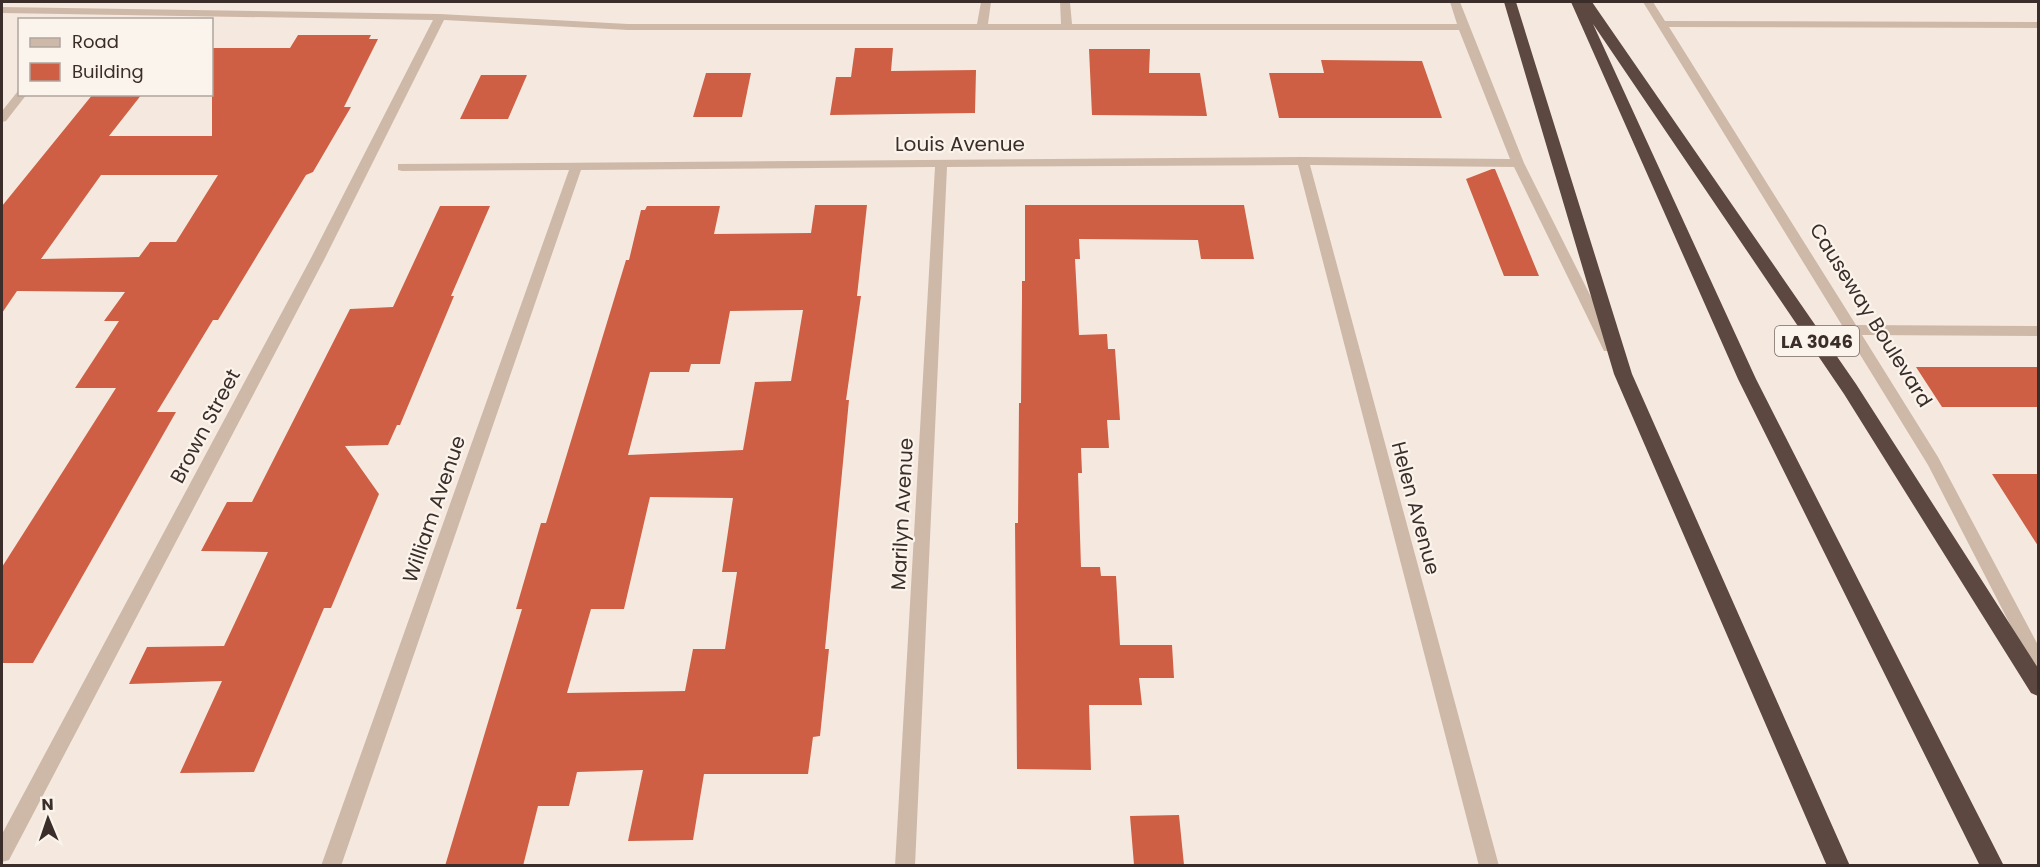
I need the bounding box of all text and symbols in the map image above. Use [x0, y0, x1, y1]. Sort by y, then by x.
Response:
legend [18, 18, 213, 96]
text: Road [72, 29, 119, 54]
text: Building [72, 59, 144, 84]
street label: Louis Avenue [895, 130, 1025, 158]
street label: Causeway Boulevard [1803, 218, 1939, 412]
road number: LA 3046 [1775, 326, 1859, 356]
street label: Brown Street [163, 364, 247, 488]
street label: William Avenue [396, 432, 472, 586]
street label: Marilyn Avenue [884, 437, 920, 591]
street label: Helen Avenue [1385, 438, 1447, 578]
north arrow [18, 789, 78, 849]
text: N [41, 793, 54, 816]

